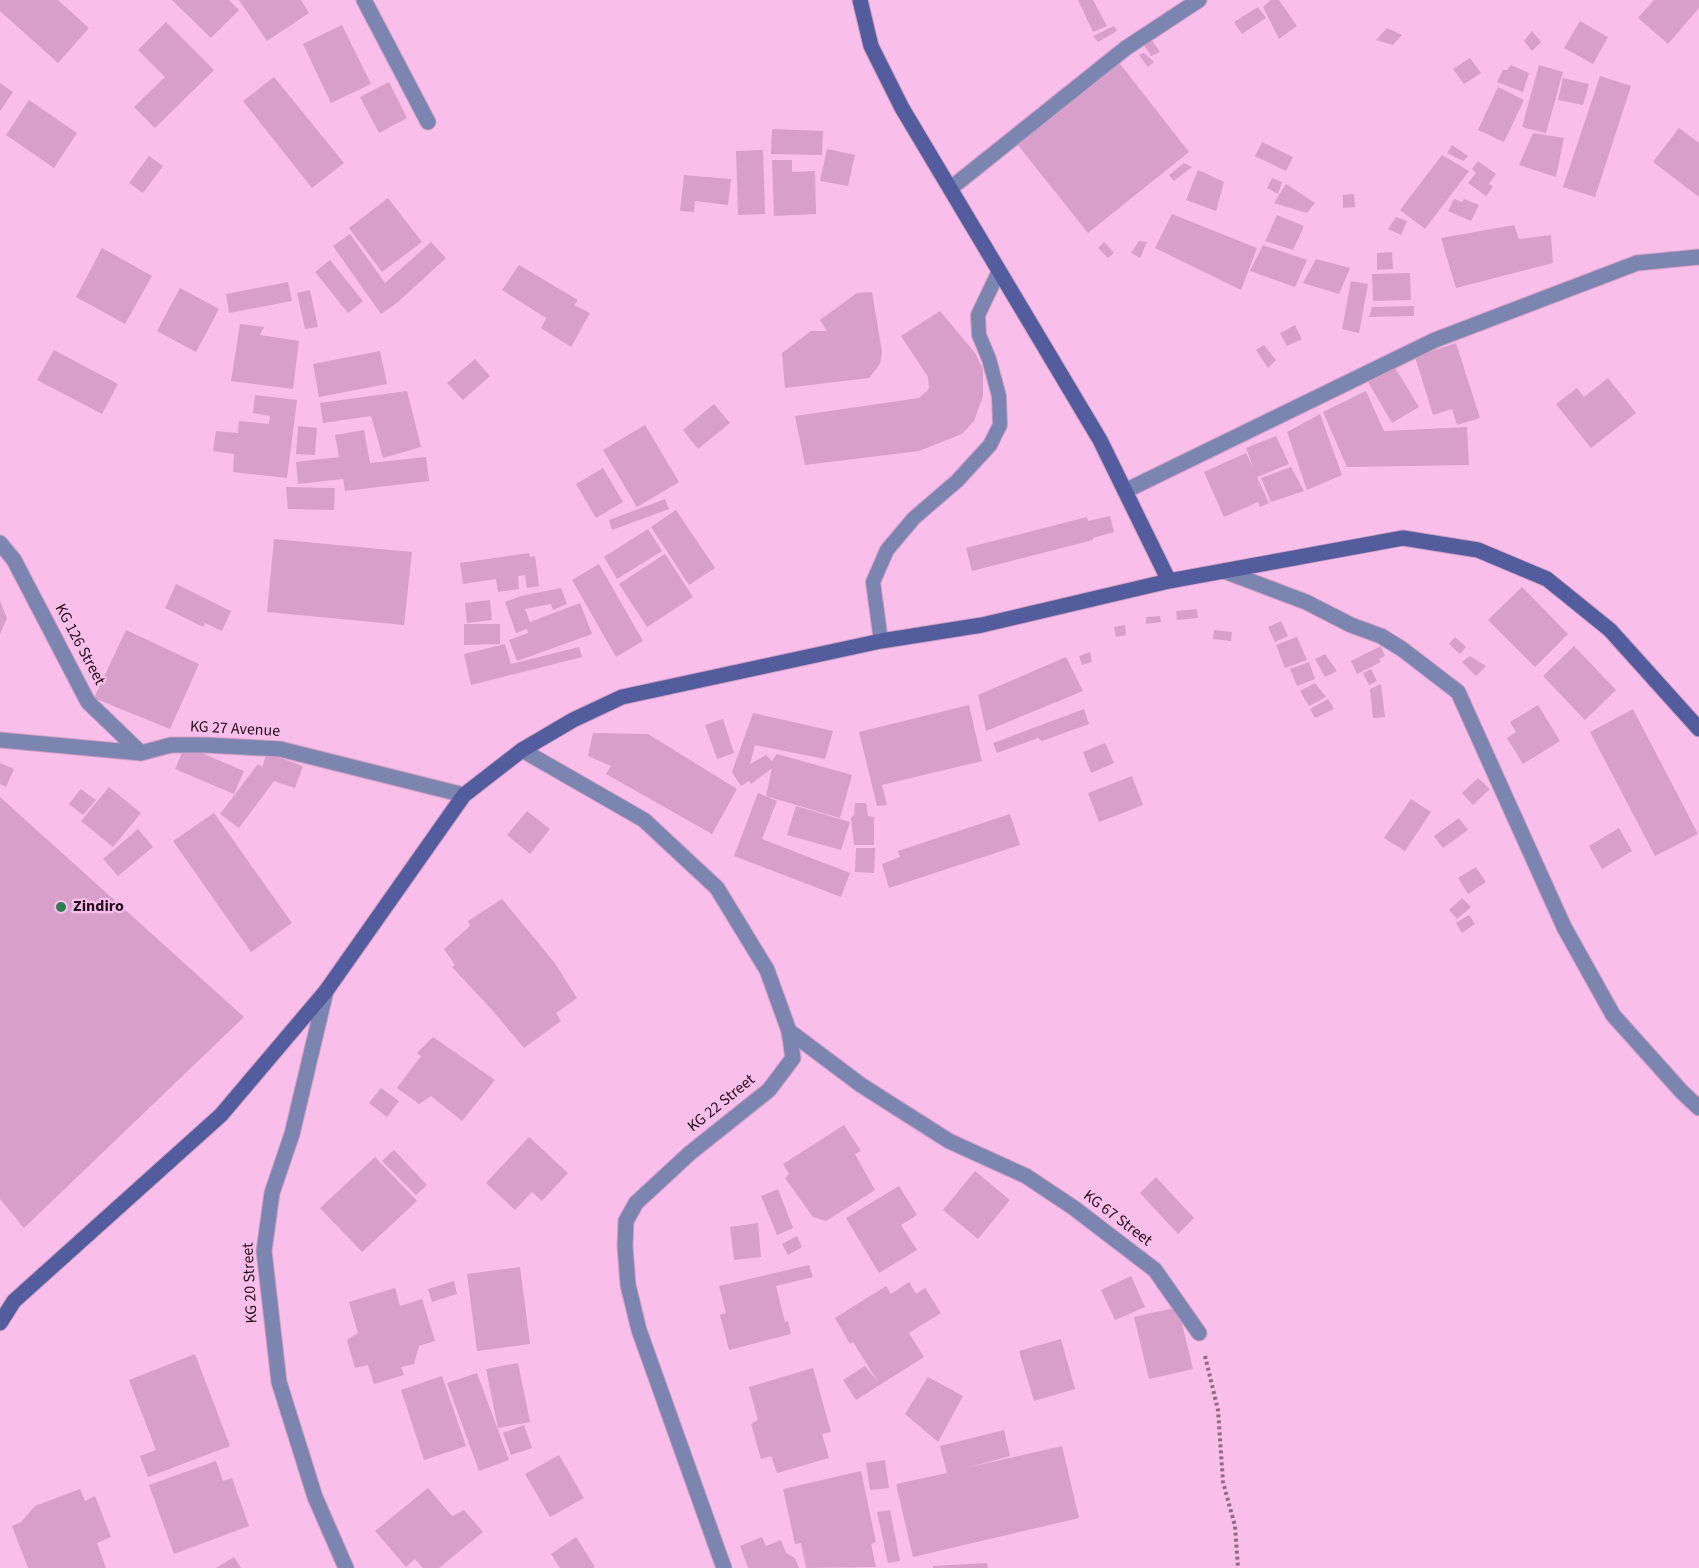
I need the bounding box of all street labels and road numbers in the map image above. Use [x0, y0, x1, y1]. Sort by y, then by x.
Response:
street label: KG 126 Street [50, 601, 108, 689]
street label: KG 27 Avenue [189, 718, 281, 742]
street label: KG 22 Street [684, 1071, 760, 1137]
street label: KG 67 Street [1079, 1187, 1155, 1251]
street label: KG 20 Street [239, 1242, 263, 1324]

